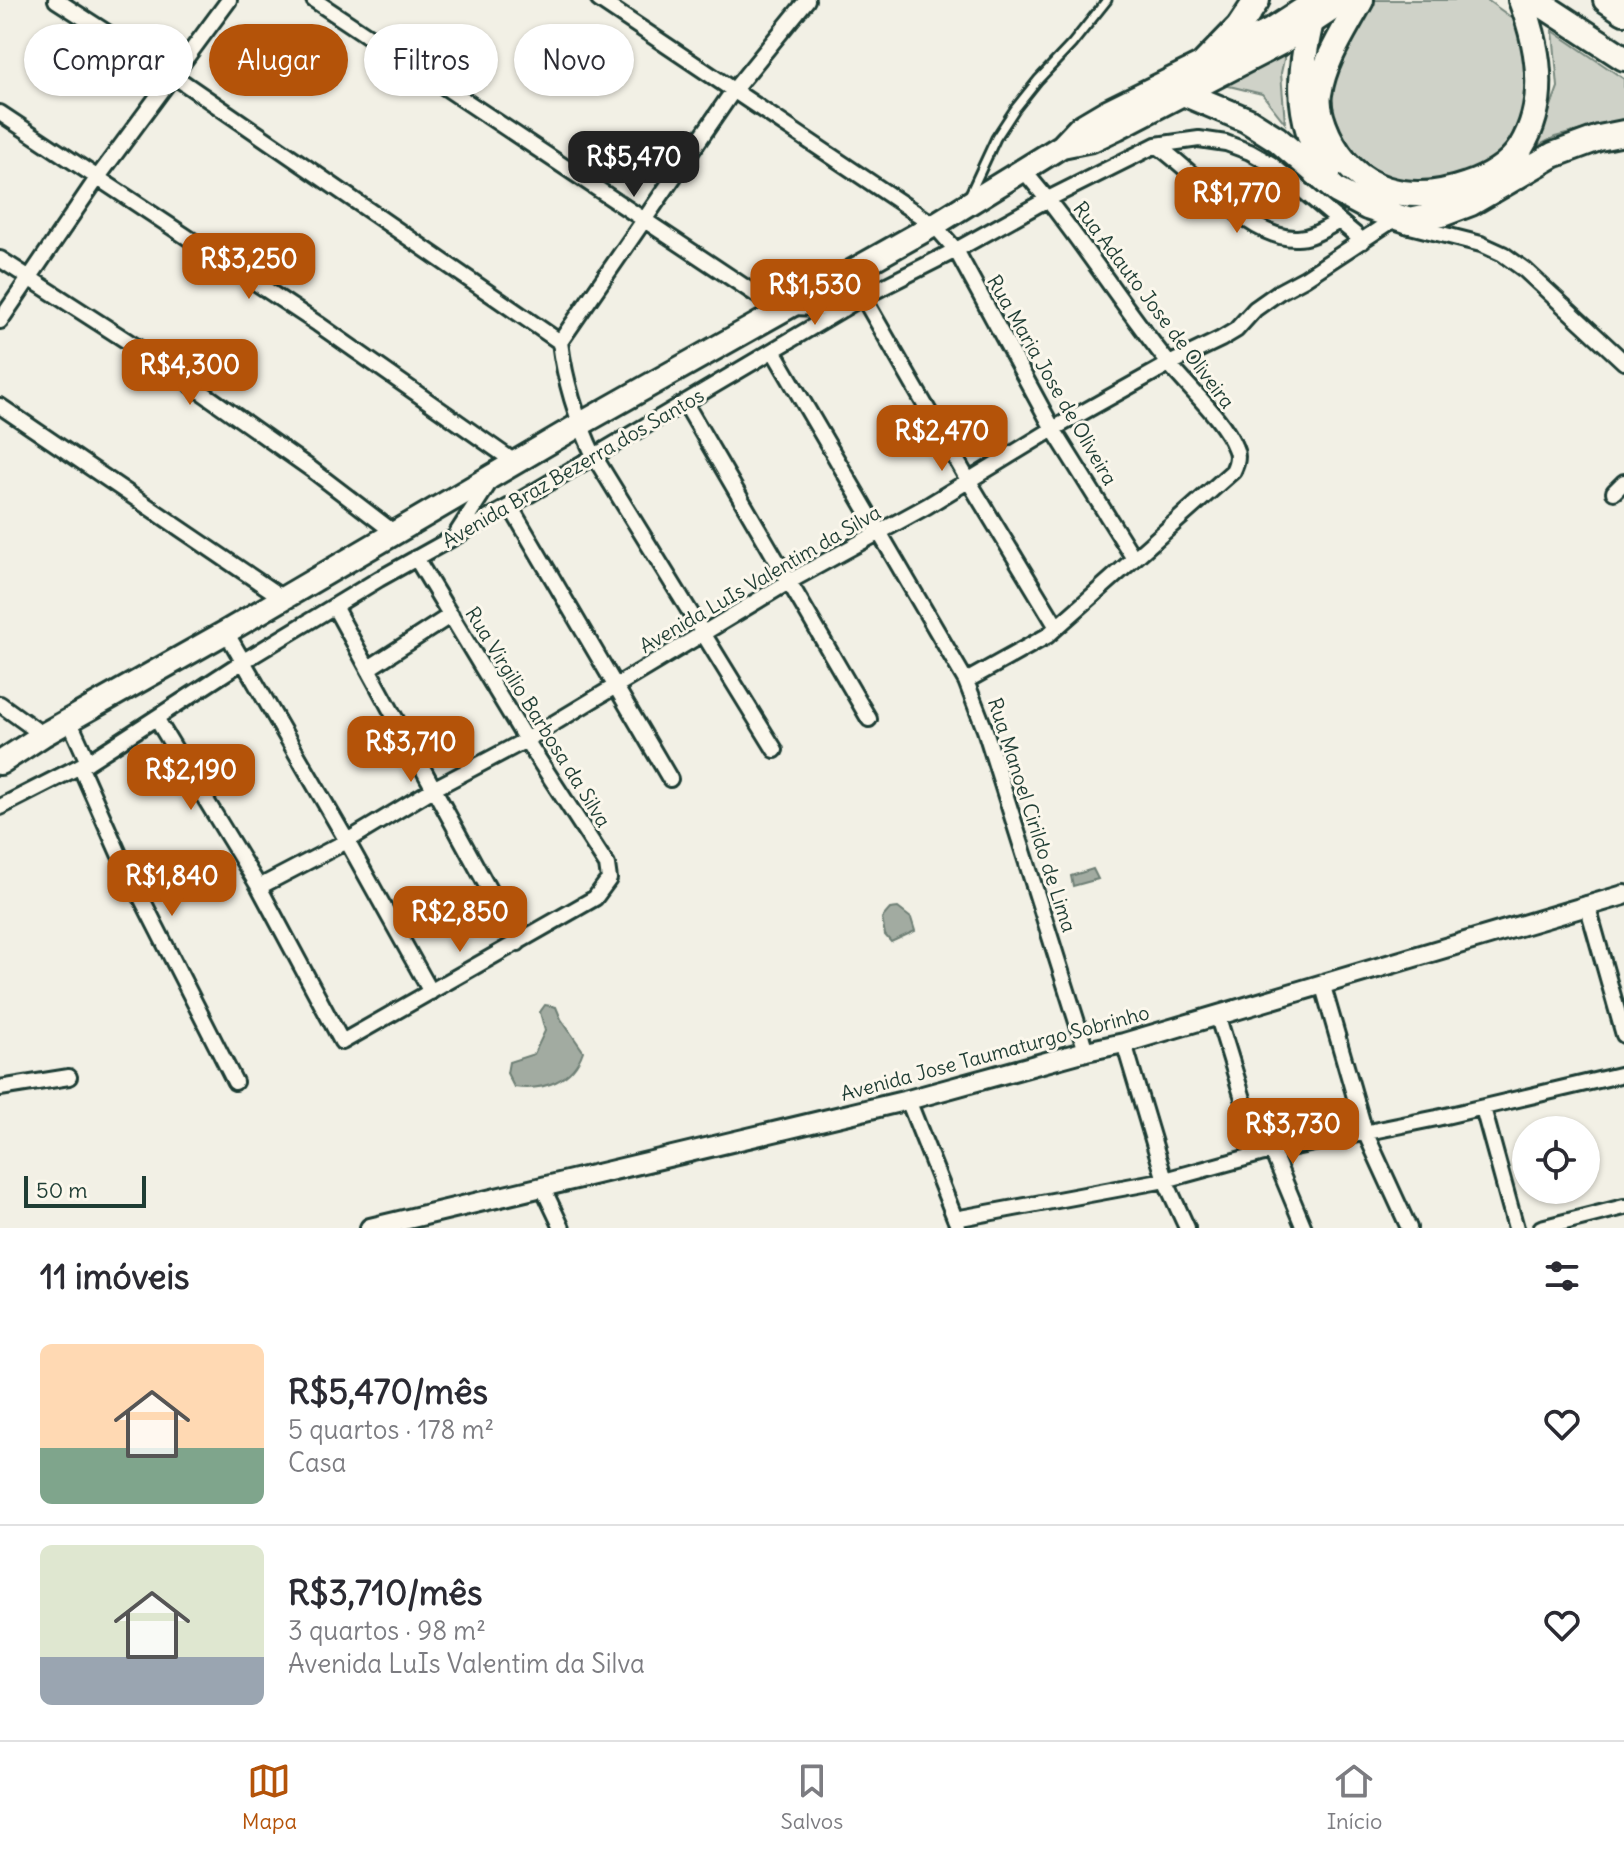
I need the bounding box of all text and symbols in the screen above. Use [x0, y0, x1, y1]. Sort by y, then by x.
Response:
chip: Comprar [24, 24, 193, 96]
chip: Alugar [209, 24, 348, 96]
chip: Filtros [364, 24, 498, 96]
chip: Novo [514, 24, 634, 96]
pin: R$5,470 [560, 131, 708, 199]
text: R$5,470 [586, 140, 682, 173]
pin: R$1,770 [1163, 167, 1311, 235]
text: R$1,770 [1193, 176, 1281, 209]
street label: Rua Adauto Jose de Oliveira [1068, 196, 1240, 413]
pin: R$3,250 [175, 233, 323, 301]
text: R$3,250 [200, 242, 298, 275]
pin: R$1,530 [741, 259, 889, 327]
text: R$1,530 [768, 268, 862, 301]
street label: Rua Maria Jose de Oliveira [982, 270, 1123, 489]
pin: R$4,300 [116, 339, 264, 407]
text: R$4,300 [140, 348, 240, 381]
street label: Avenida Braz Bezerra dos Santos [437, 382, 708, 553]
pin: R$2,470 [868, 405, 1016, 473]
text: R$2,470 [895, 414, 989, 447]
street label: Avenida LuIs Valentim da Silva [635, 499, 885, 658]
street label: Rua Virgilio Barbosa da Silva [460, 602, 617, 832]
street label: Rua Manoel Cirildo de Lima [983, 695, 1082, 935]
pin: R$3,710 [337, 716, 485, 784]
text: R$3,710 [365, 725, 457, 758]
pin: R$2,190 [117, 744, 265, 812]
text: R$2,190 [145, 753, 237, 786]
pin: R$1,840 [98, 850, 246, 918]
text: R$1,840 [125, 859, 219, 892]
pin: R$2,850 [386, 886, 534, 954]
text: R$2,850 [411, 895, 509, 928]
street label: Avenida Jose Taumaturgo Sobrinho [838, 999, 1152, 1106]
pin: R$3,730 [1219, 1098, 1367, 1166]
text: R$3,730 [1245, 1107, 1341, 1140]
map controls [1512, 1116, 1600, 1204]
button: locate [1512, 1116, 1600, 1204]
scale bar [24, 1172, 146, 1208]
text: 50 m [36, 1176, 88, 1204]
icon: filters [1540, 1254, 1584, 1298]
text: 11 imóveis [40, 1255, 190, 1298]
text: R$5,470/mês [288, 1370, 488, 1413]
icon: home [104, 1376, 200, 1472]
icon: heart [1540, 1402, 1584, 1446]
text: 5 quartos · 178 m² [288, 1413, 494, 1446]
text: Casa [288, 1446, 346, 1479]
text: R$3,710/mês [288, 1571, 483, 1614]
icon: home [104, 1577, 200, 1673]
icon: heart [1540, 1603, 1584, 1647]
text: 3 quartos · 98 m² [288, 1614, 486, 1647]
text: Avenida LuIs Valentim da Silva [288, 1647, 645, 1680]
tab: Mapa [242, 1759, 297, 1835]
tab: Salvos [780, 1759, 843, 1835]
tab: Início [1327, 1759, 1382, 1835]

